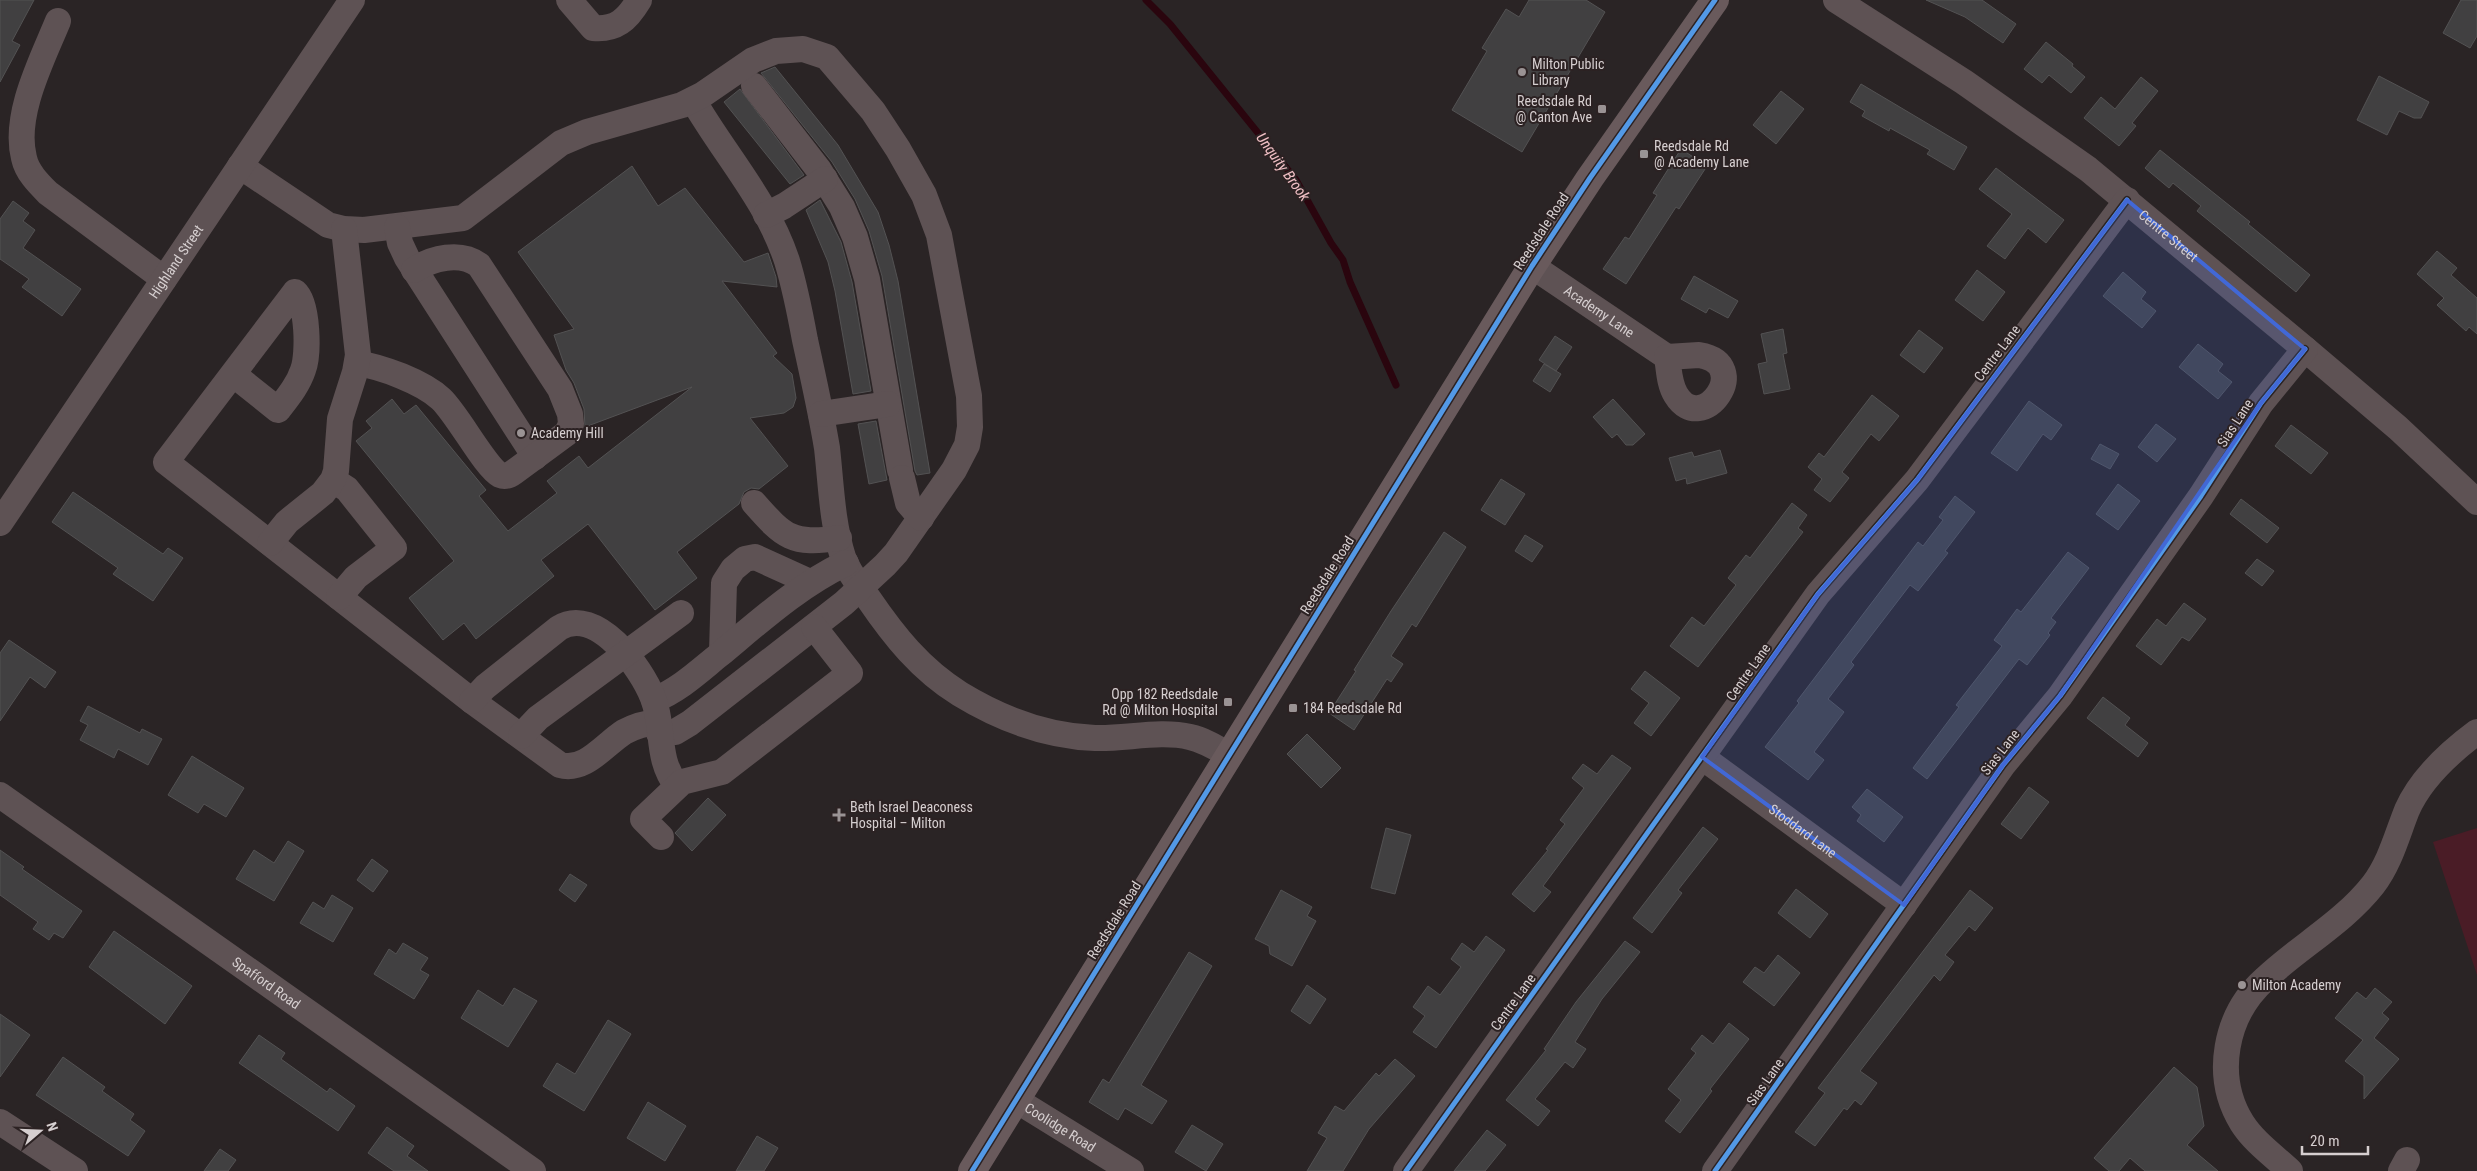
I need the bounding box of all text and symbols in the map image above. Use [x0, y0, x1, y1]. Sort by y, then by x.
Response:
place label: Milton Public Library [1532, 56, 1604, 88]
marker: Milton Public Library [1516, 66, 1528, 78]
place label: Reedsdale Rd @ Canton Ave [1515, 93, 1592, 125]
marker: Reedsdale Rd @ Canton Ave [1596, 103, 1608, 115]
water label: Unquity Brook [1252, 129, 1314, 205]
place label: Reedsdale Rd @ Academy Lane [1654, 138, 1749, 170]
marker: Reedsdale Rd @ Academy Lane [1638, 148, 1650, 160]
street label: Reedsdale Road [1510, 189, 1572, 273]
street label: Centre Street [2136, 207, 2201, 265]
street label: Highland Street [145, 222, 206, 302]
street label: Academy Lane [1561, 282, 1638, 341]
street label: Centre Lane [1971, 321, 2024, 384]
street label: Sias Lane [2214, 396, 2257, 450]
place label: Academy Hill [531, 425, 604, 441]
marker: Academy Hill [515, 427, 527, 439]
street label: Reedsdale Road [1297, 533, 1357, 617]
street label: Centre Lane [1723, 640, 1774, 704]
place label: Opp 182 Reedsdale Rd @ Milton Hospital [1102, 686, 1218, 718]
marker: Opp 182 Reedsdale Rd @ Milton Hospital [1222, 696, 1234, 708]
place label: 184 Reedsdale Rd [1303, 700, 1402, 716]
marker: 184 Reedsdale Rd [1287, 702, 1299, 714]
street label: Sias Lane [1977, 726, 2023, 778]
place label: Beth Israel Deaconess Hospital – Milton [850, 799, 973, 831]
street label: Stoddard Lane [1766, 801, 1840, 861]
marker: Beth Israel Deaconess Hospital – Milton [832, 808, 846, 822]
street label: Reedsdale Road [1084, 878, 1144, 962]
street label: Spafford Road [229, 954, 303, 1012]
street label: Centre Lane [1487, 970, 1539, 1033]
place label: Milton Academy [2252, 977, 2341, 993]
marker: Milton Academy [2236, 979, 2248, 991]
street label: Sias Lane [1743, 1055, 1787, 1108]
street label: Coolidge Road [1022, 1099, 1099, 1155]
north arrow [15, 1106, 65, 1156]
text: N [43, 1120, 61, 1133]
scale bar [2302, 1124, 2368, 1156]
text: 20 m [2310, 1132, 2340, 1150]

